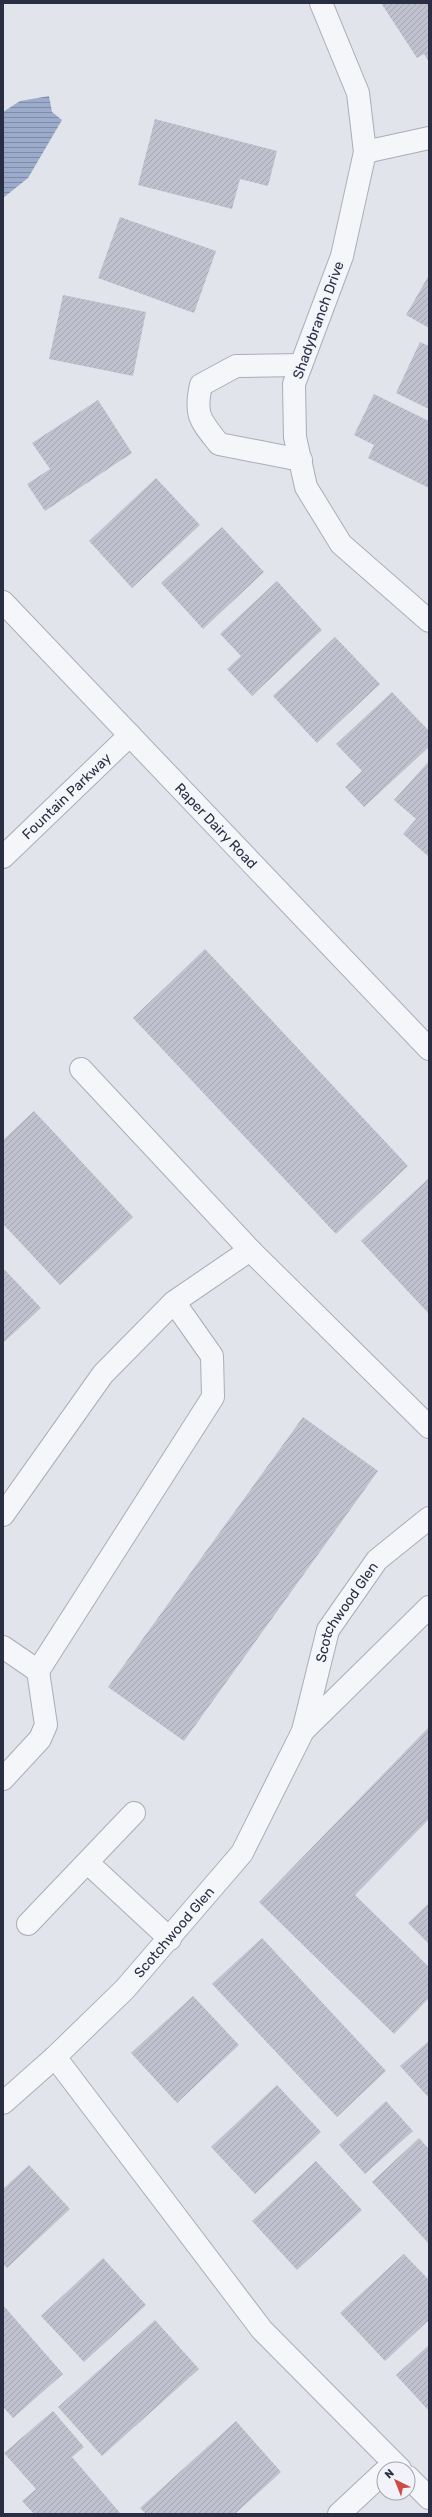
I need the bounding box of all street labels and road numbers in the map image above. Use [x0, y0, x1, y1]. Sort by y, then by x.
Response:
street label: Shadybranch Drive [289, 259, 348, 381]
street label: Fountain Parkway [19, 750, 115, 843]
street label: Raper Dairy Road [171, 780, 260, 872]
street label: Scotchwood Glen [312, 1559, 382, 1664]
street label: Scotchwood Glen [131, 1884, 218, 1981]

